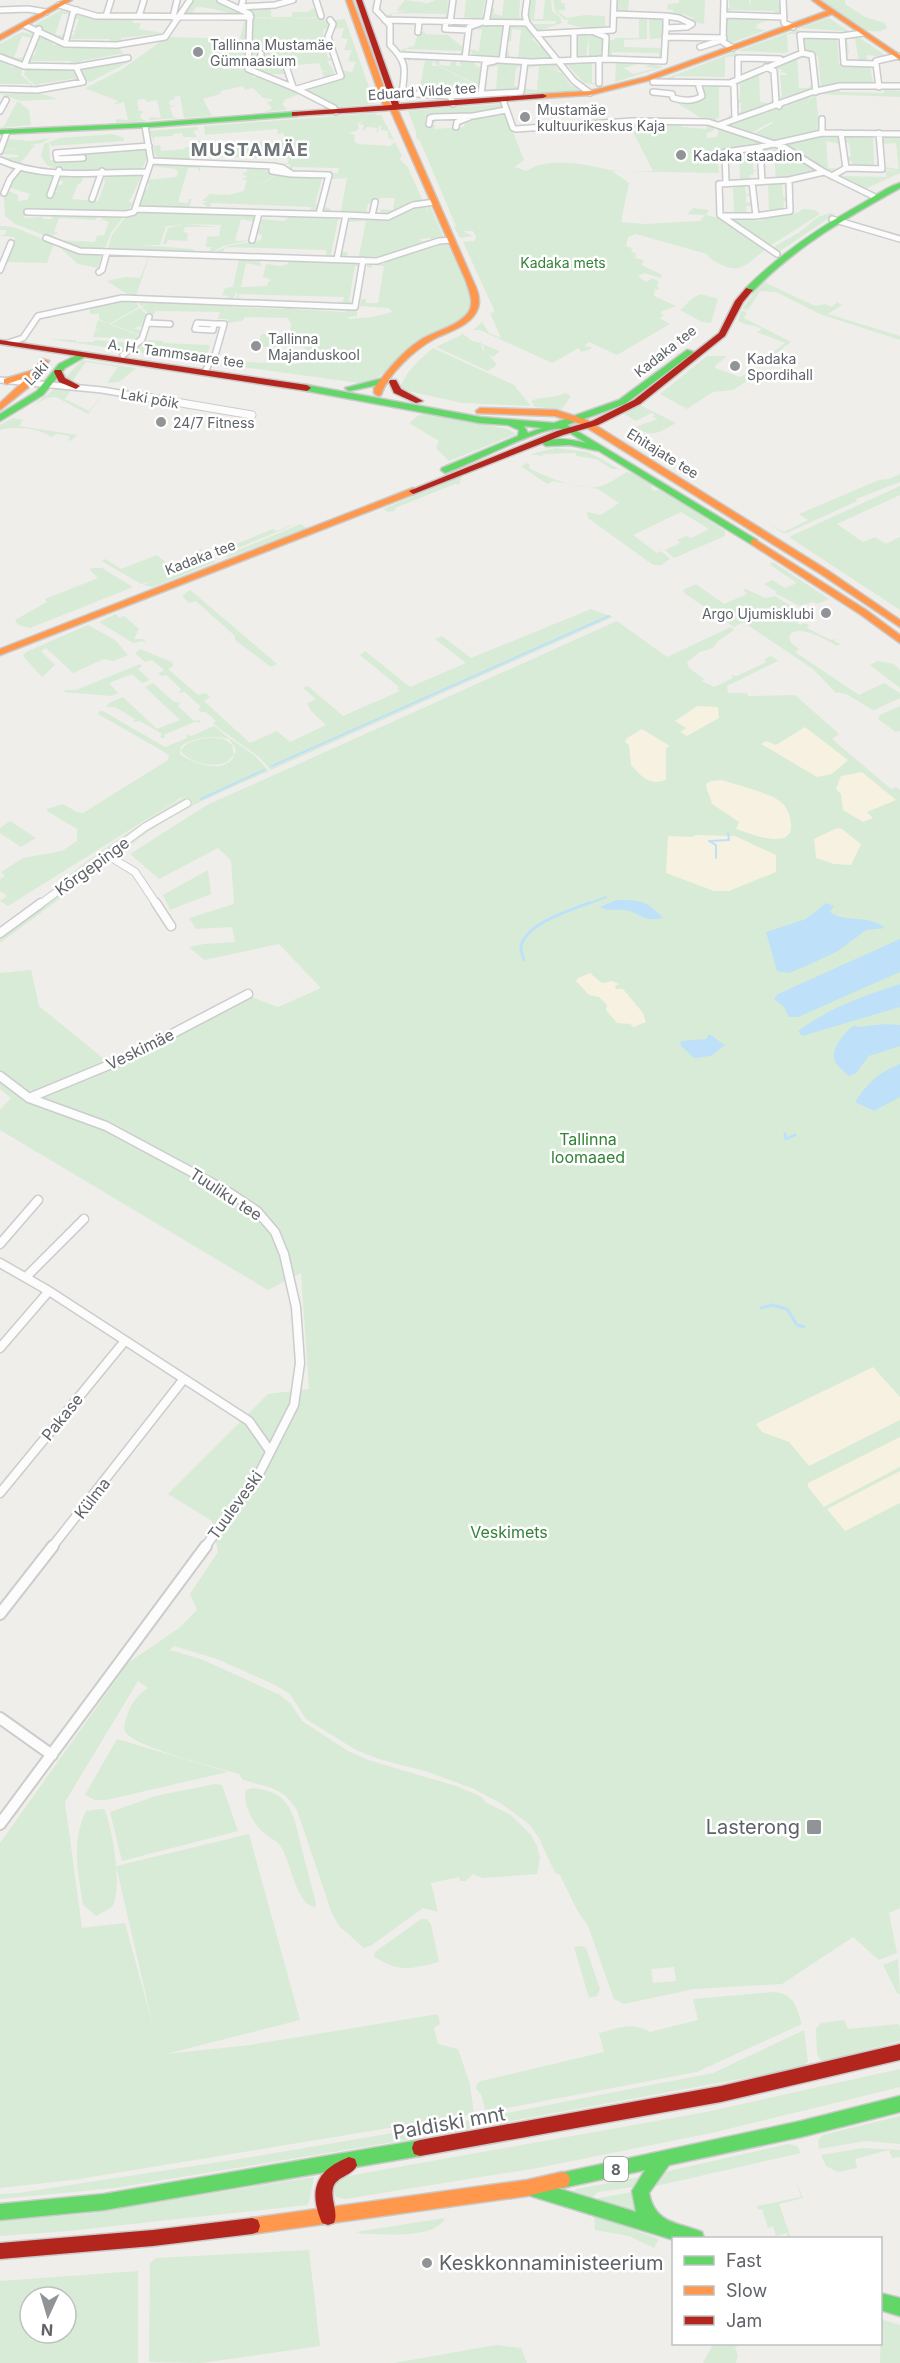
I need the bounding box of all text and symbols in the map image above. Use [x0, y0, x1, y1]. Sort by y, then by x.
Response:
place label: Tallinna Mustamäe Gümnaasium [210, 36, 334, 69]
marker: Tallinna Mustamäe Gümnaasium [191, 45, 205, 59]
street label: Eduard Vilde tee [367, 79, 477, 103]
place label: Mustamäe kultuurikeskus Kaja [537, 101, 665, 134]
marker: Mustamäe kultuurikeskus Kaja [518, 110, 532, 124]
district label: MUSTAMÄE [191, 139, 309, 160]
place label: Kadaka staadion [693, 147, 803, 164]
marker: Kadaka staadion [674, 148, 688, 162]
park label: Kadaka mets [520, 254, 606, 271]
street label: Kadaka tee [631, 322, 699, 380]
place label: Tallinna Majanduskool [268, 330, 360, 363]
street label: A. H. Tammsaare tee [107, 335, 245, 371]
marker: Tallinna Majanduskool [249, 339, 263, 353]
place label: Kadaka Spordihall [747, 350, 813, 383]
street label: Laki [21, 357, 51, 389]
marker: Kadaka Spordihall [728, 359, 742, 373]
street label: Laki põik [120, 385, 181, 412]
place label: 24/7 Fitness [173, 414, 255, 431]
marker: 24/7 Fitness [154, 415, 168, 429]
street label: Ehitajate tee [624, 424, 702, 482]
street label: Kadaka tee [162, 536, 238, 578]
place label: Argo Ujumisklubi [702, 605, 814, 622]
marker: Argo Ujumisklubi [819, 606, 833, 620]
street label: Kõrgepinge [51, 832, 133, 900]
street label: Veskimäe [103, 1024, 177, 1074]
park label: Tallinna loomaaed [551, 1129, 625, 1167]
street label: Tuuliku tee [186, 1163, 266, 1225]
street label: Pakase [37, 1389, 87, 1445]
street label: Tuuleveski [203, 1467, 267, 1543]
street label: Külma [70, 1474, 114, 1522]
park label: Veskimets [470, 1522, 548, 1542]
place label: Lasterong [706, 1815, 800, 1839]
marker: Lasterong [805, 1818, 823, 1836]
street label: Paldiski mnt [391, 2101, 508, 2145]
road number: 8 [604, 2157, 628, 2181]
legend [672, 2237, 882, 2345]
text: Fast [726, 2250, 762, 2271]
place label: Keskkonnaministeerium [439, 2251, 664, 2275]
marker: Keskkonnaministeerium [420, 2256, 434, 2270]
text: Slow [726, 2280, 767, 2301]
north arrow [18, 2285, 78, 2345]
text: Jam [726, 2310, 762, 2331]
text: N [40, 2320, 54, 2340]

